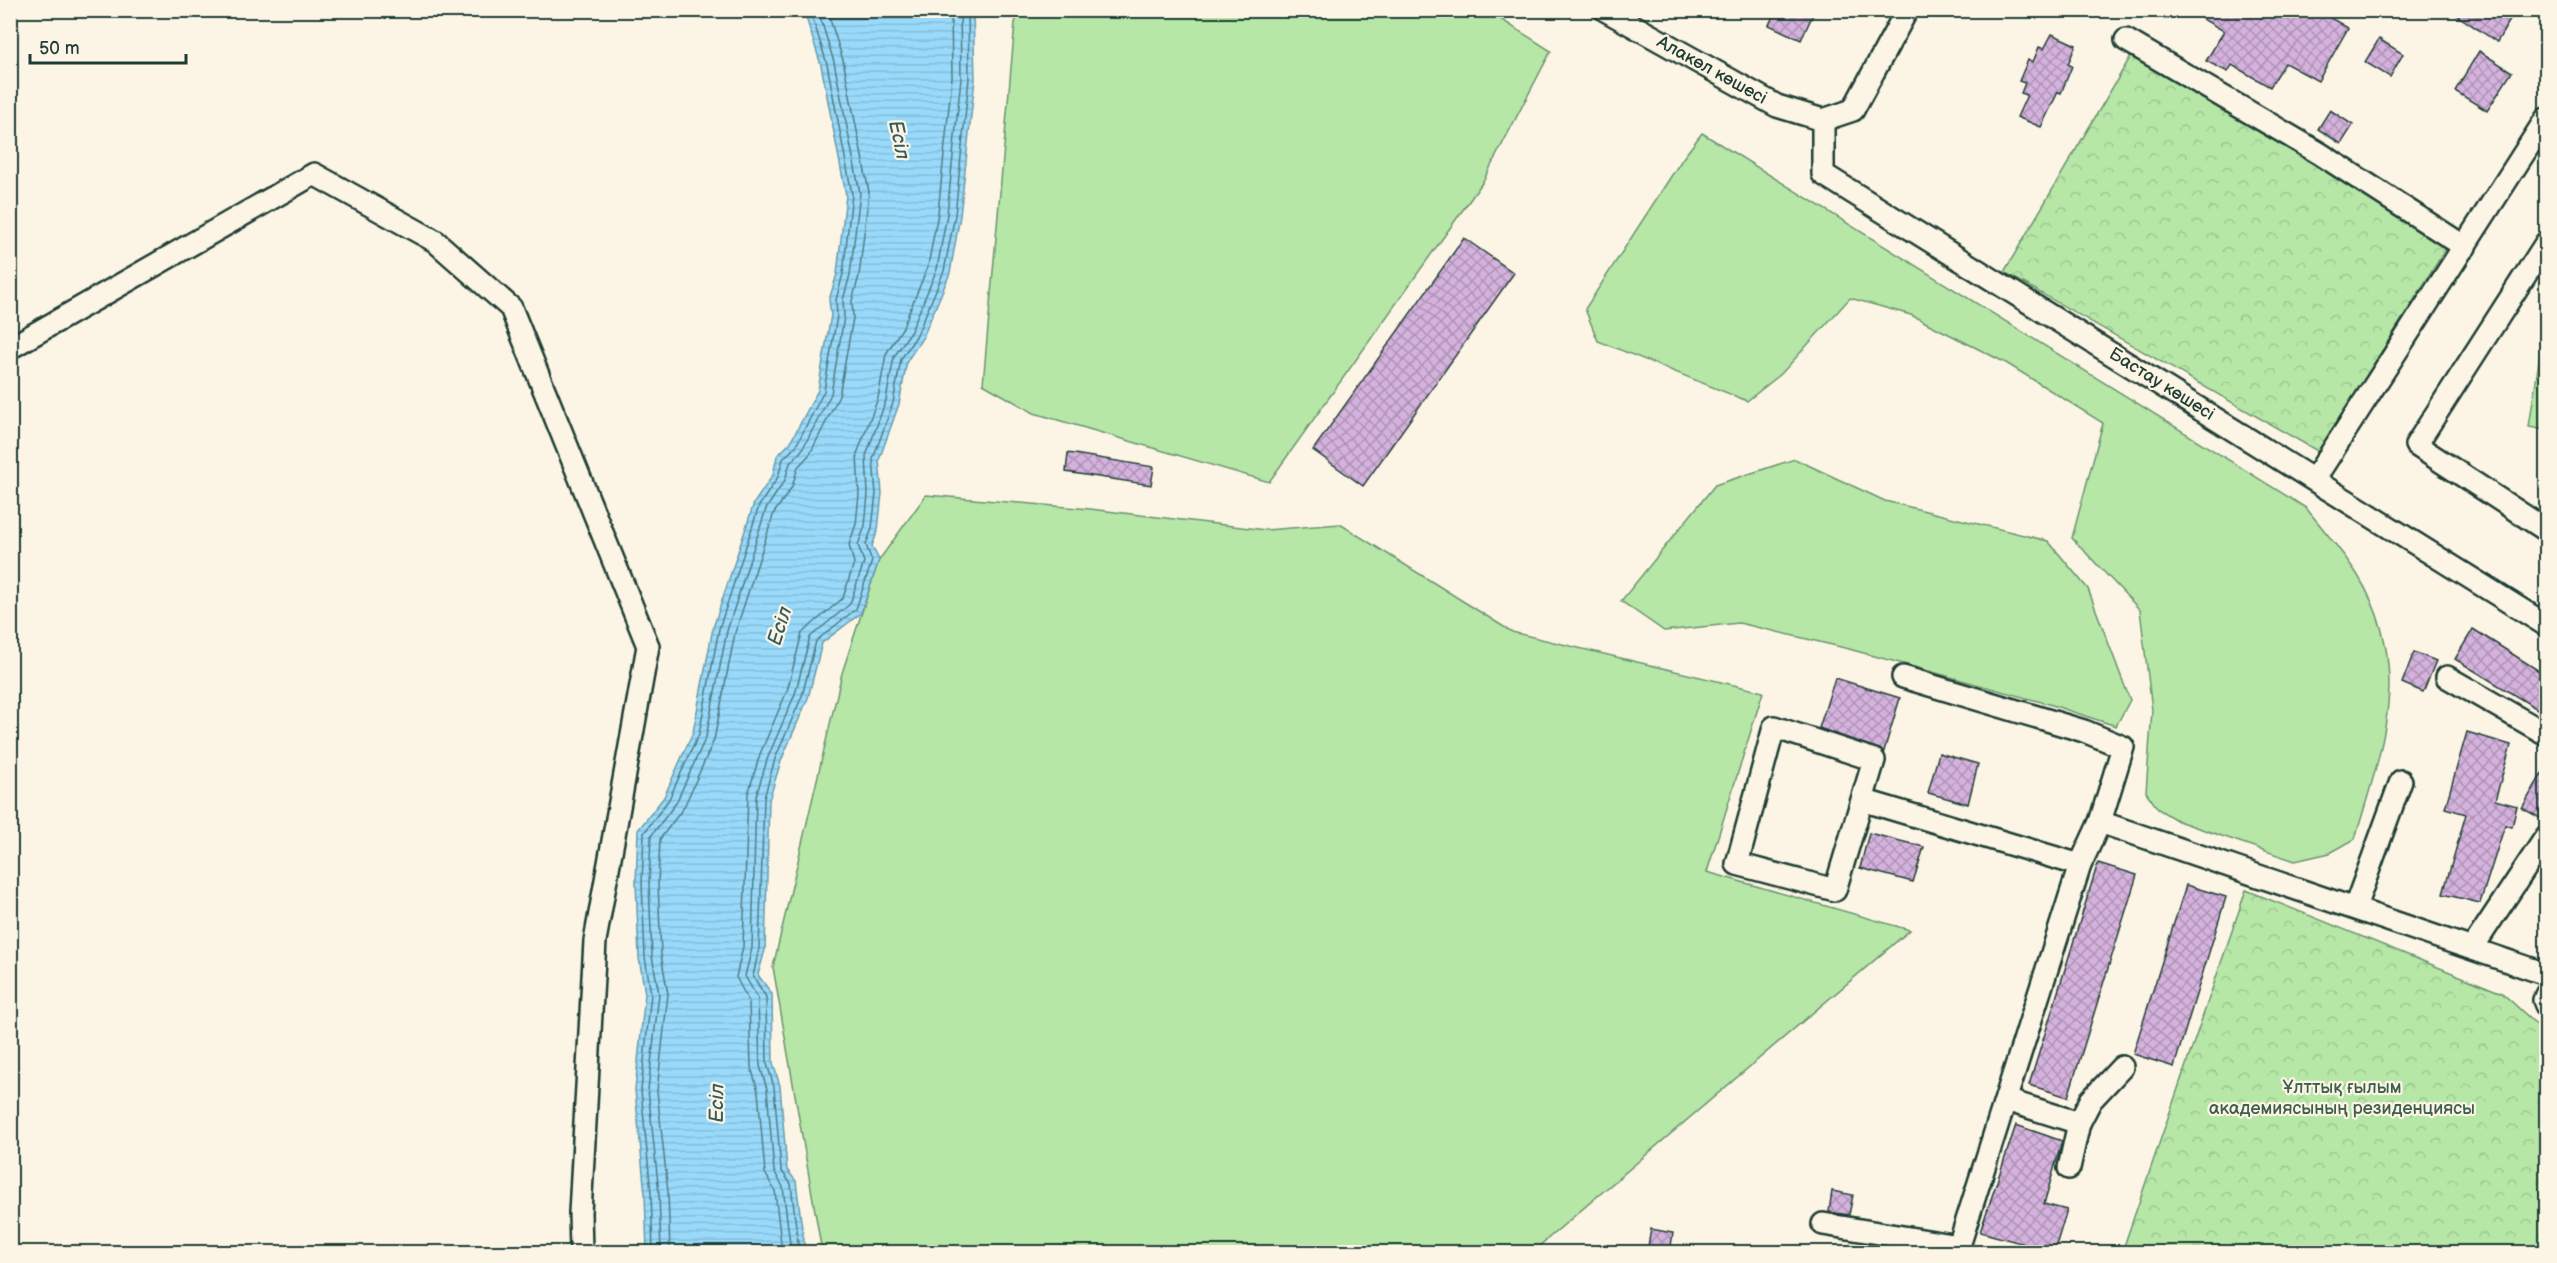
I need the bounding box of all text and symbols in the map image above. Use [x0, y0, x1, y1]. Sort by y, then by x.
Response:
scale bar [30, 27, 186, 65]
street label: Алакөл көшесі [1653, 31, 1771, 109]
text: 50 m [39, 38, 80, 59]
water label: Есіл [883, 118, 915, 162]
street label: Бастау көшесі [2105, 343, 2219, 425]
water label: Есіл [763, 603, 798, 648]
park label: Ұлттық ғылым академиясының резиденциясы [2209, 1077, 2475, 1119]
water label: Есіл [705, 1083, 729, 1123]

